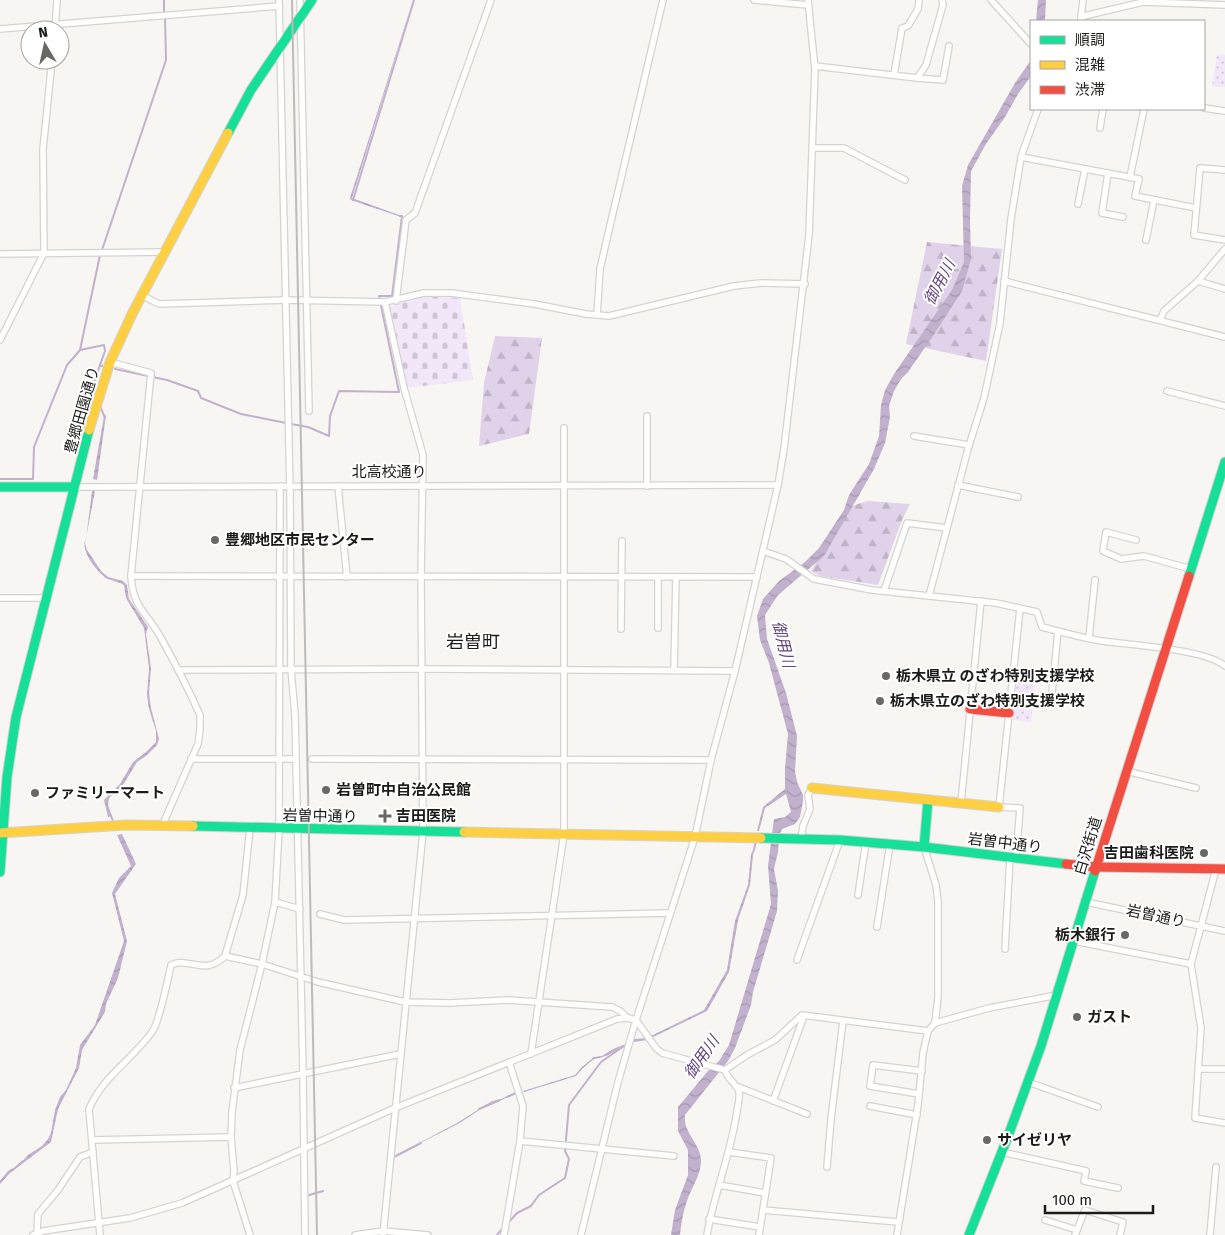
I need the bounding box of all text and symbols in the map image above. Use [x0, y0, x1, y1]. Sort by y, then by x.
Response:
north arrow [20, 20, 70, 70]
legend [1030, 20, 1205, 110]
text: N [37, 24, 49, 42]
text: 順調 [1075, 31, 1105, 49]
text: 混雑 [1075, 56, 1105, 74]
text: 渋滞 [1075, 81, 1105, 99]
water label: 御用川 [920, 255, 960, 308]
street label: 豊郷田園通り [61, 364, 103, 456]
street label: 北高校通り [351, 463, 427, 481]
place label: 豊郷地区市民センター [225, 531, 375, 549]
marker: 豊郷地区市民センター [209, 534, 221, 546]
water label: 御用川 [768, 619, 799, 672]
district label: 岩曽町 [446, 631, 500, 653]
place label: 栃木県立 のざわ特別支援学校 [896, 667, 1095, 685]
marker: 栃木県立 のざわ特別支援学校 [880, 670, 892, 682]
place label: 栃木県立のざわ特別支援学校 [890, 692, 1085, 710]
marker: 栃木県立のざわ特別支援学校 [874, 695, 886, 707]
place label: 岩曽町中自治公民館 [336, 781, 471, 799]
place label: ファミリーマート [45, 784, 165, 802]
marker: 岩曽町中自治公民館 [320, 784, 332, 796]
marker: ファミリーマート [29, 787, 41, 799]
street label: 岩曽中通り [282, 806, 358, 826]
place label: 吉田医院 [396, 807, 456, 825]
marker: 吉田医院 [378, 809, 392, 823]
street label: 白沢街道 [1071, 815, 1105, 877]
street label: 岩曽中通り [967, 829, 1043, 857]
place label: 吉田歯科医院 [1104, 844, 1194, 862]
marker: 吉田歯科医院 [1198, 847, 1210, 859]
street label: 岩曽通り [1125, 901, 1187, 931]
place label: 栃木銀行 [1055, 926, 1115, 944]
marker: 栃木銀行 [1119, 929, 1131, 941]
place label: ガスト [1087, 1008, 1132, 1026]
marker: ガスト [1071, 1011, 1083, 1023]
water label: 御用川 [680, 1031, 724, 1082]
place label: サイゼリヤ [997, 1131, 1072, 1149]
marker: サイゼリヤ [981, 1134, 993, 1146]
scale bar [1045, 1182, 1152, 1214]
text: 100 m [1052, 1191, 1092, 1209]

